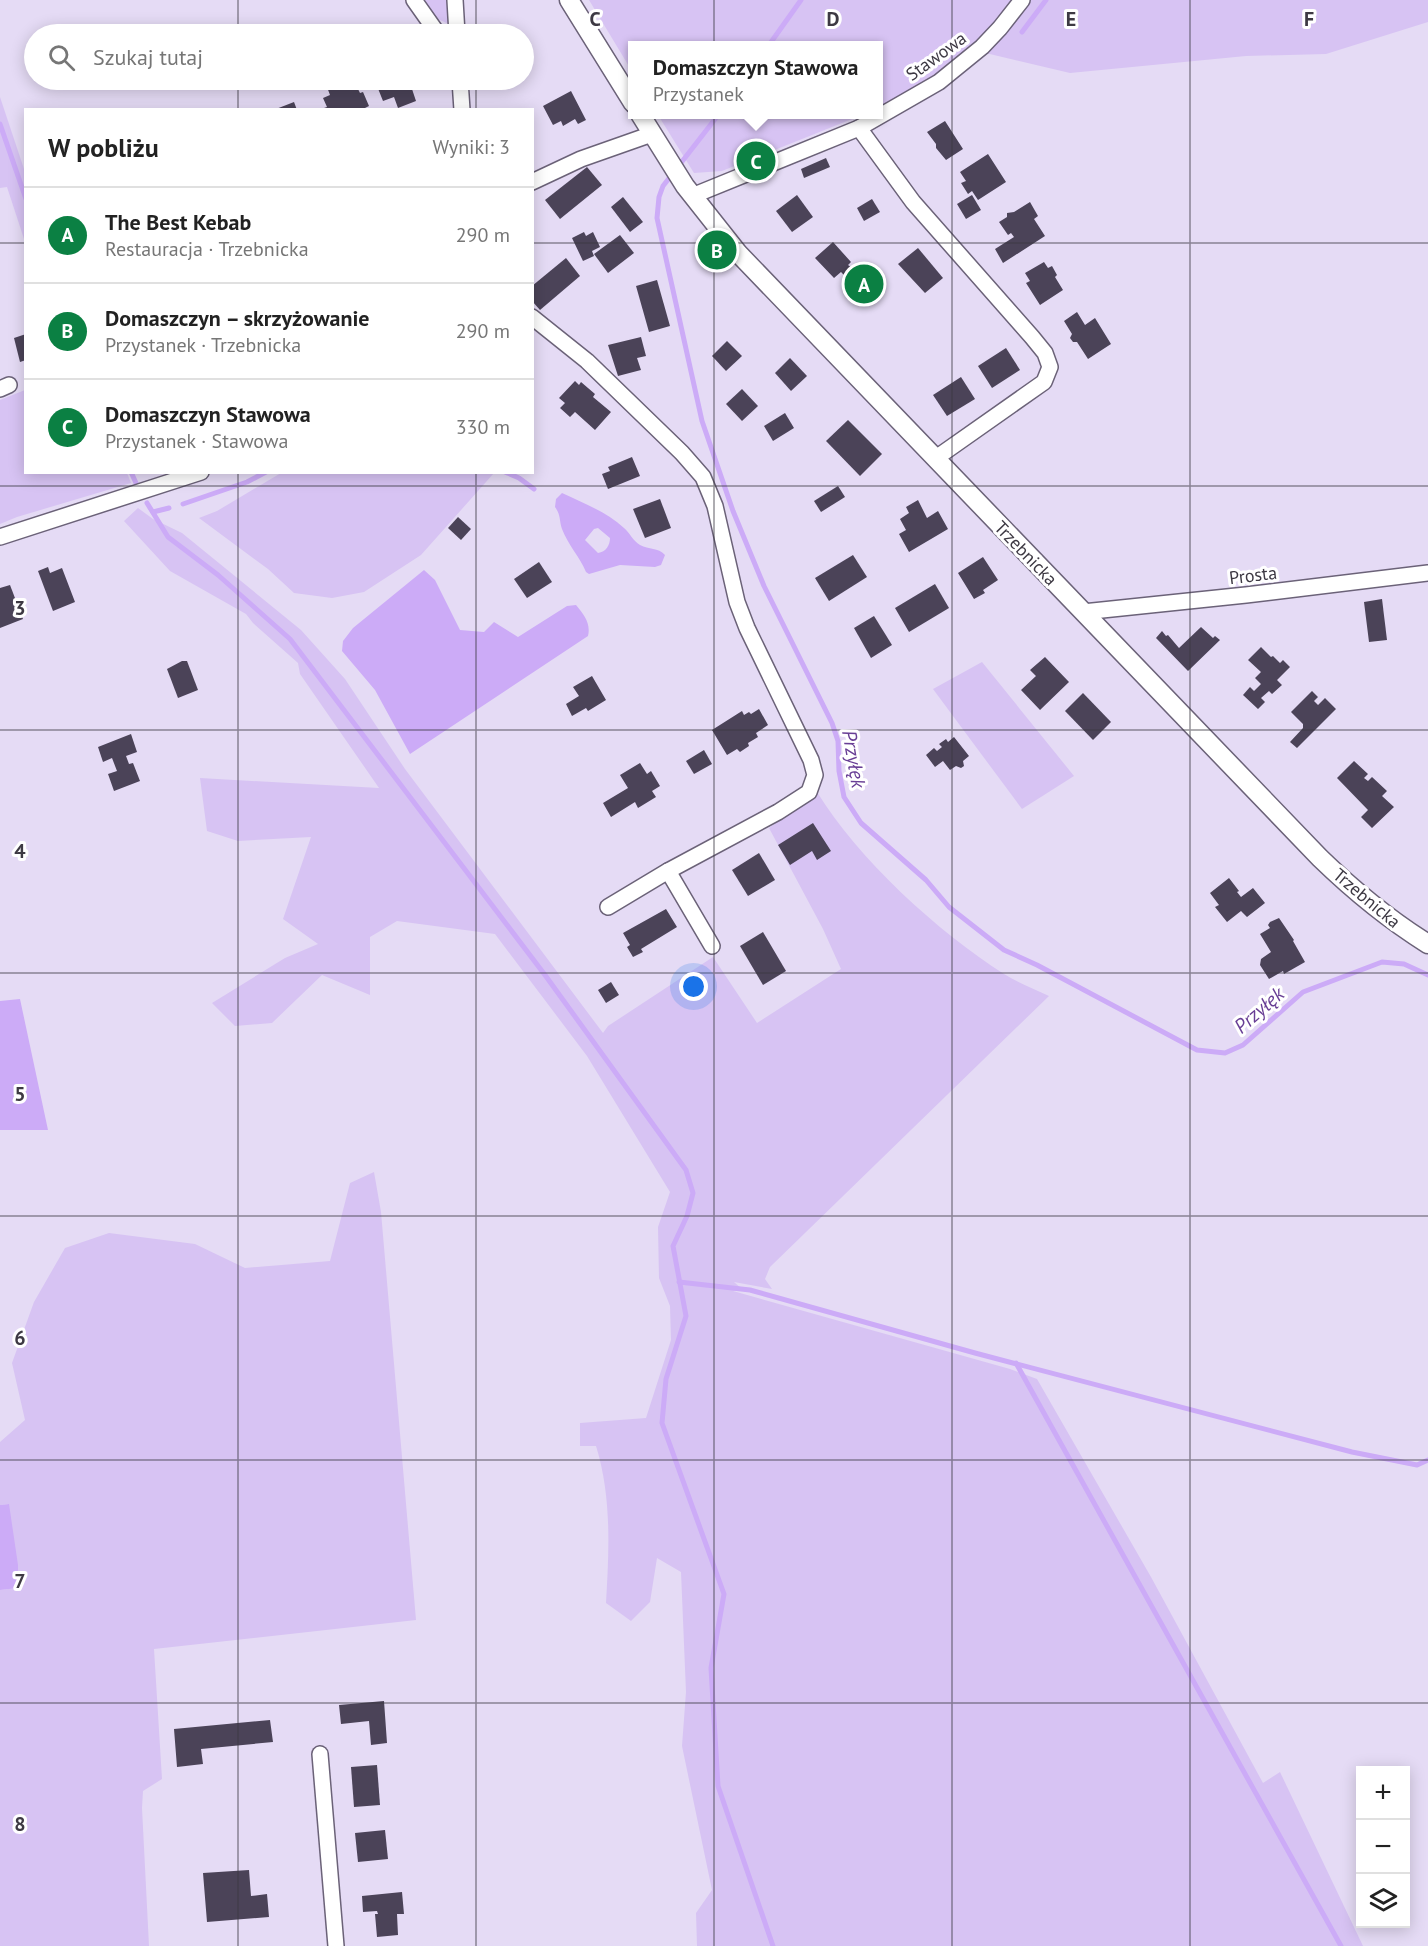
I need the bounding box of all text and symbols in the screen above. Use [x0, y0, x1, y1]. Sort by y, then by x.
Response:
text: C [589, 6, 601, 32]
text: D [827, 6, 840, 32]
text: E [1066, 6, 1076, 32]
text: F [1304, 6, 1314, 32]
search box [24, 24, 534, 90]
street label: Stawowa [901, 26, 971, 86]
icon: search [45, 41, 78, 74]
popup [628, 41, 883, 119]
text: Szukaj tutaj [93, 43, 203, 71]
text: Domaszczyn Stawowa [653, 53, 858, 81]
text: Przystanek [653, 81, 744, 107]
text: W pobliżu [48, 131, 159, 164]
text: Wyniki: 3 [433, 134, 510, 160]
pin: C [736, 138, 776, 184]
text: The Best Kebab [105, 208, 251, 236]
text: A [61, 222, 74, 248]
text: 290 m [456, 222, 510, 248]
pin: B [698, 228, 736, 272]
text: Restauracja · Trzebnicka [105, 236, 309, 262]
pin: A [844, 262, 884, 306]
text: Domaszczyn – skrzyżowanie [105, 304, 370, 332]
text: B [62, 318, 73, 344]
text: 290 m [456, 318, 510, 344]
text: Przystanek · Trzebnicka [105, 332, 301, 358]
text: Domaszczyn Stawowa [105, 400, 311, 428]
text: C [62, 414, 73, 440]
text: 330 m [456, 414, 510, 440]
text: Przystanek · Stawowa [105, 428, 288, 454]
street label: Trzebnicka [990, 516, 1062, 590]
street label: Prosta [1228, 561, 1278, 589]
text: 3 [14, 595, 26, 621]
water label: Przyłęk [836, 728, 872, 791]
text: 4 [14, 838, 26, 864]
street label: Trzebnicka [1329, 863, 1405, 933]
your location [679, 972, 708, 1001]
water label: Przyłęk [1228, 980, 1290, 1039]
text: 5 [14, 1081, 26, 1107]
text: 6 [14, 1325, 26, 1351]
text: 7 [14, 1568, 26, 1594]
map controls [1356, 1766, 1410, 1928]
button: + [1356, 1766, 1410, 1820]
text: 8 [14, 1811, 26, 1837]
button: − [1356, 1820, 1410, 1874]
button: layers [1356, 1874, 1410, 1928]

